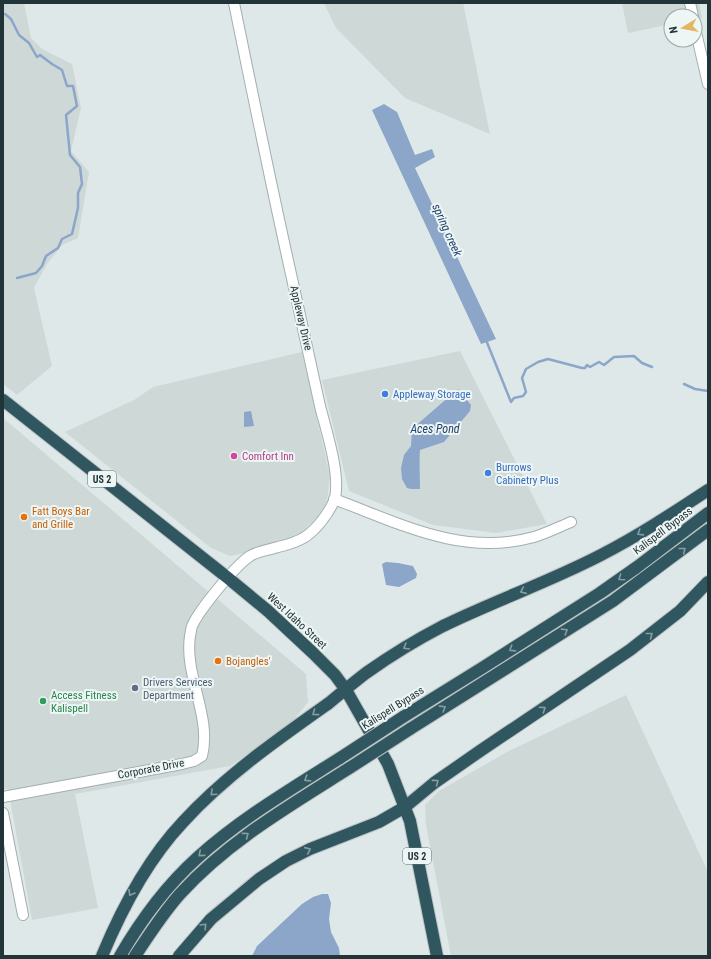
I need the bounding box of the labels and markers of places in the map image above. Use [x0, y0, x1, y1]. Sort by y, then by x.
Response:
place label: Appleway Storage [393, 388, 471, 401]
marker: Appleway Storage [380, 389, 390, 399]
place label: Comfort Inn [242, 450, 294, 463]
marker: Comfort Inn [229, 451, 239, 461]
place label: Burrows Cabinetry Plus [496, 461, 559, 487]
marker: Burrows Cabinetry Plus [483, 468, 493, 478]
place label: Fatt Boys Bar and Grille [32, 505, 90, 531]
marker: Fatt Boys Bar and Grille [19, 512, 29, 522]
place label: Bojangles' [226, 655, 271, 668]
marker: Bojangles' [213, 656, 223, 666]
place label: Drivers Services Department [143, 676, 213, 702]
marker: Drivers Services Department [130, 683, 140, 693]
place label: Access Fitness Kalispell [51, 689, 117, 715]
marker: Access Fitness Kalispell [38, 696, 48, 706]

